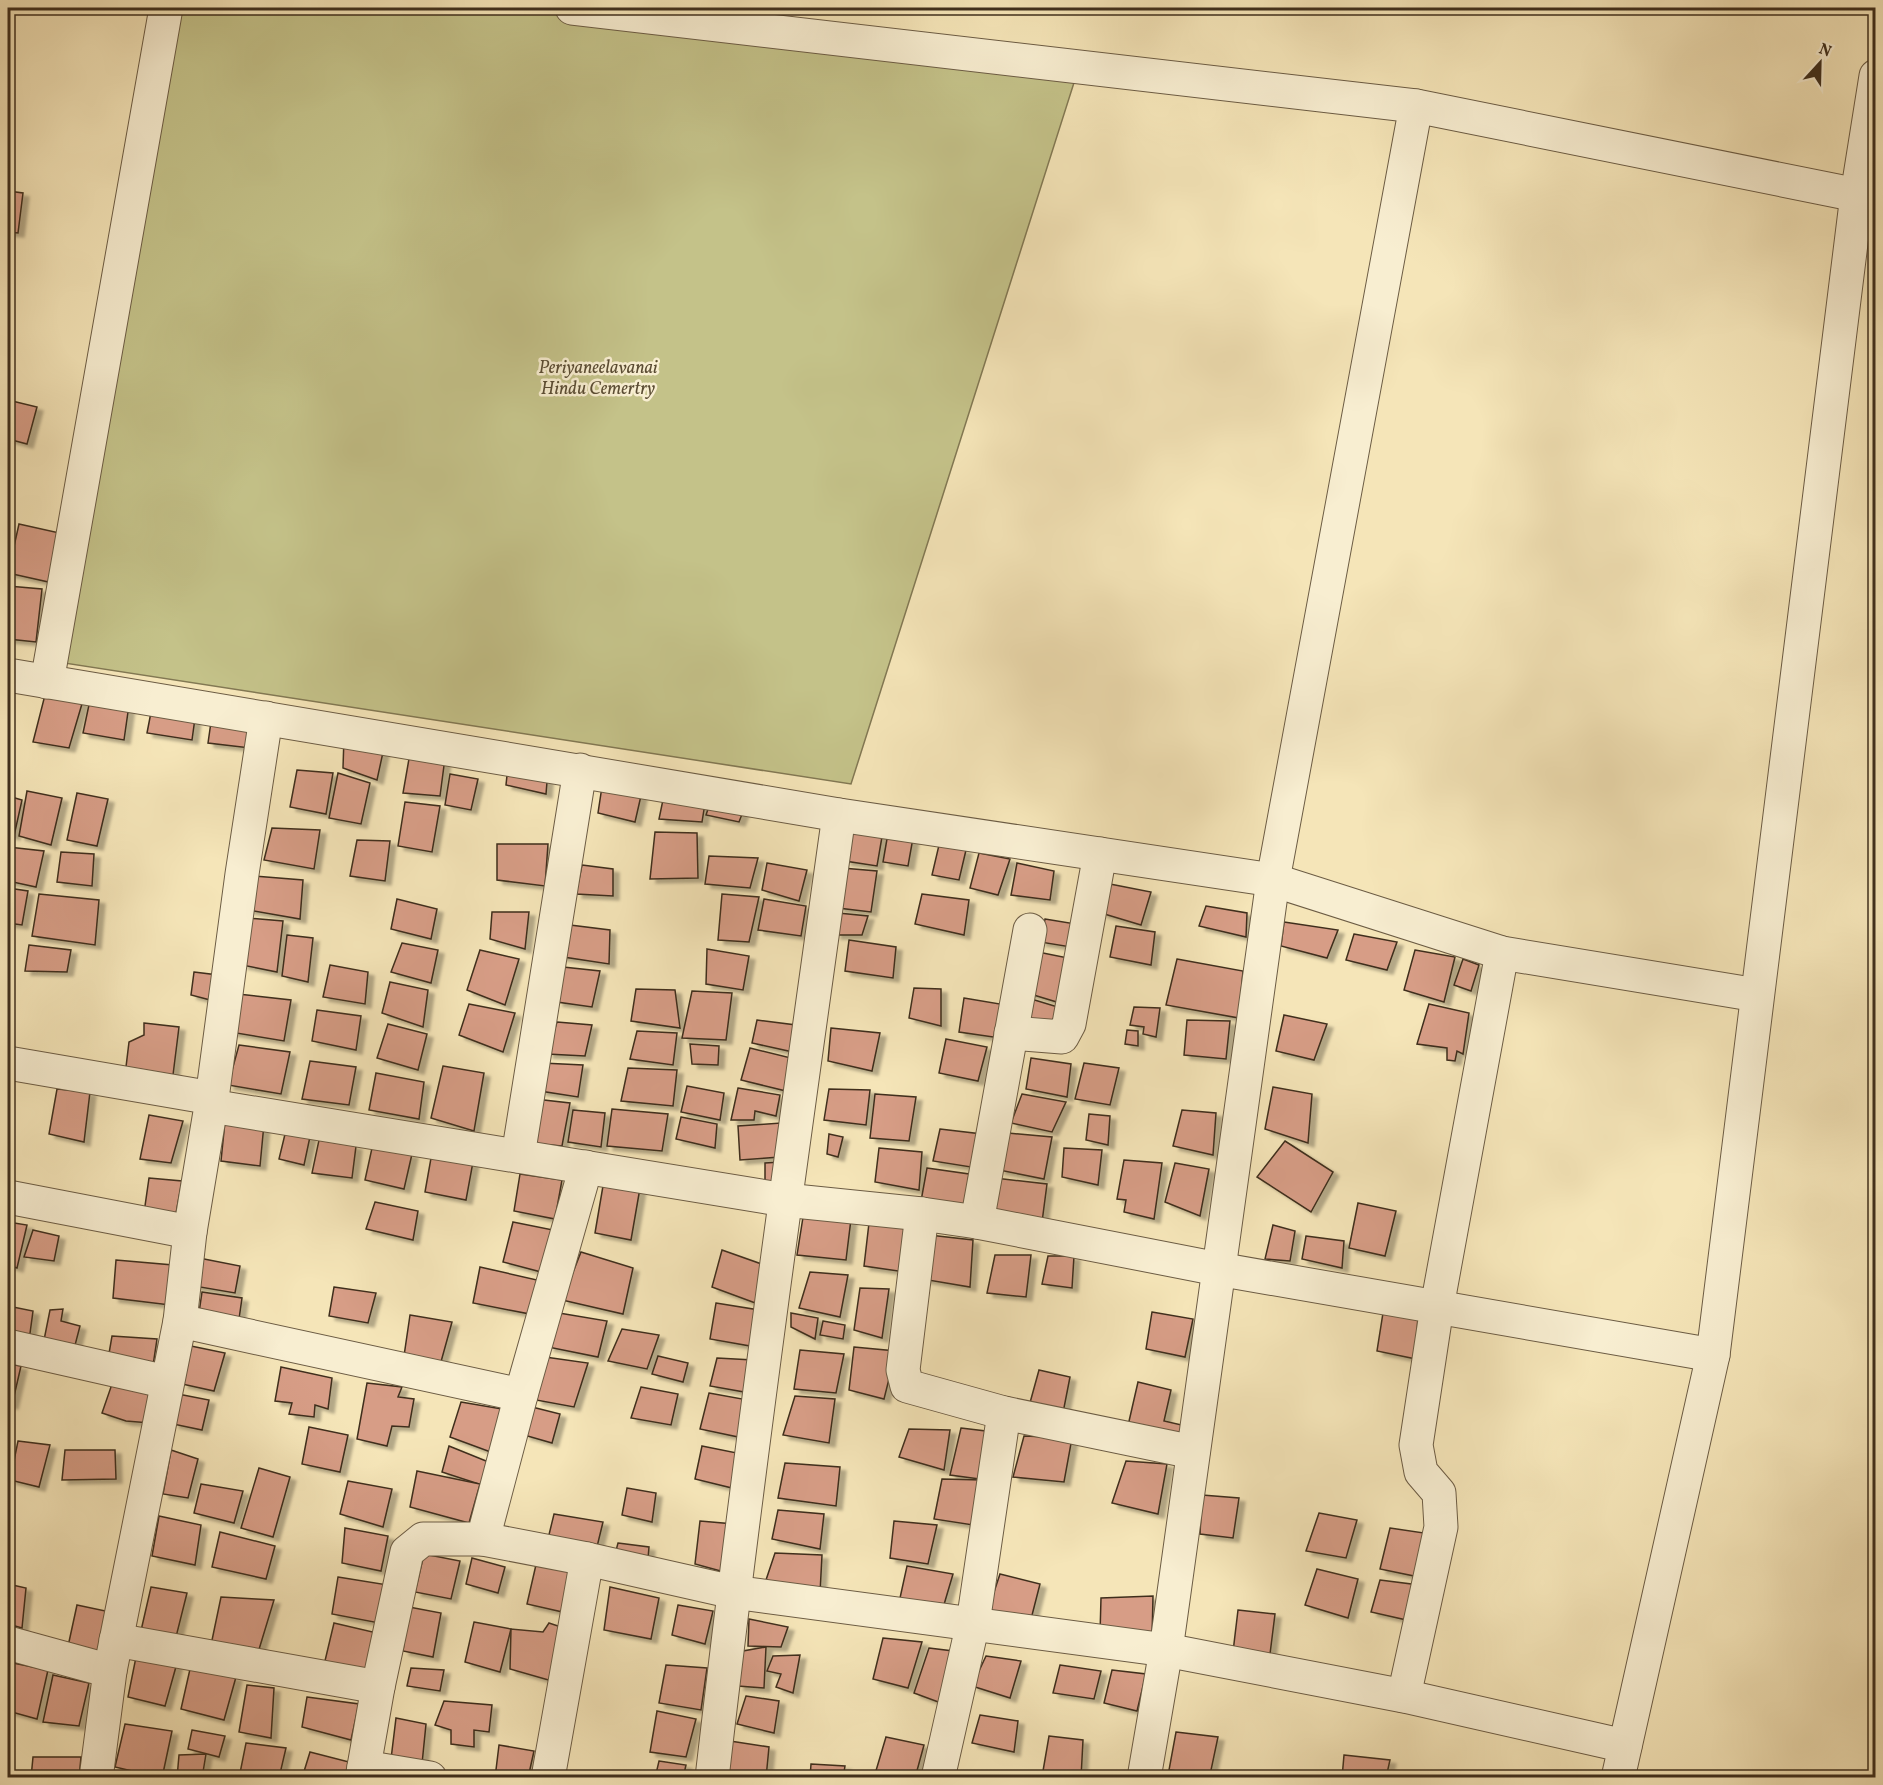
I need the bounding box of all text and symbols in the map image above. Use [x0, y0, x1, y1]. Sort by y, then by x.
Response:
north arrow [1790, 33, 1850, 93]
text: N [1815, 39, 1835, 63]
park label: Periyaneelavanai Hindu Cemertry [539, 356, 658, 402]

